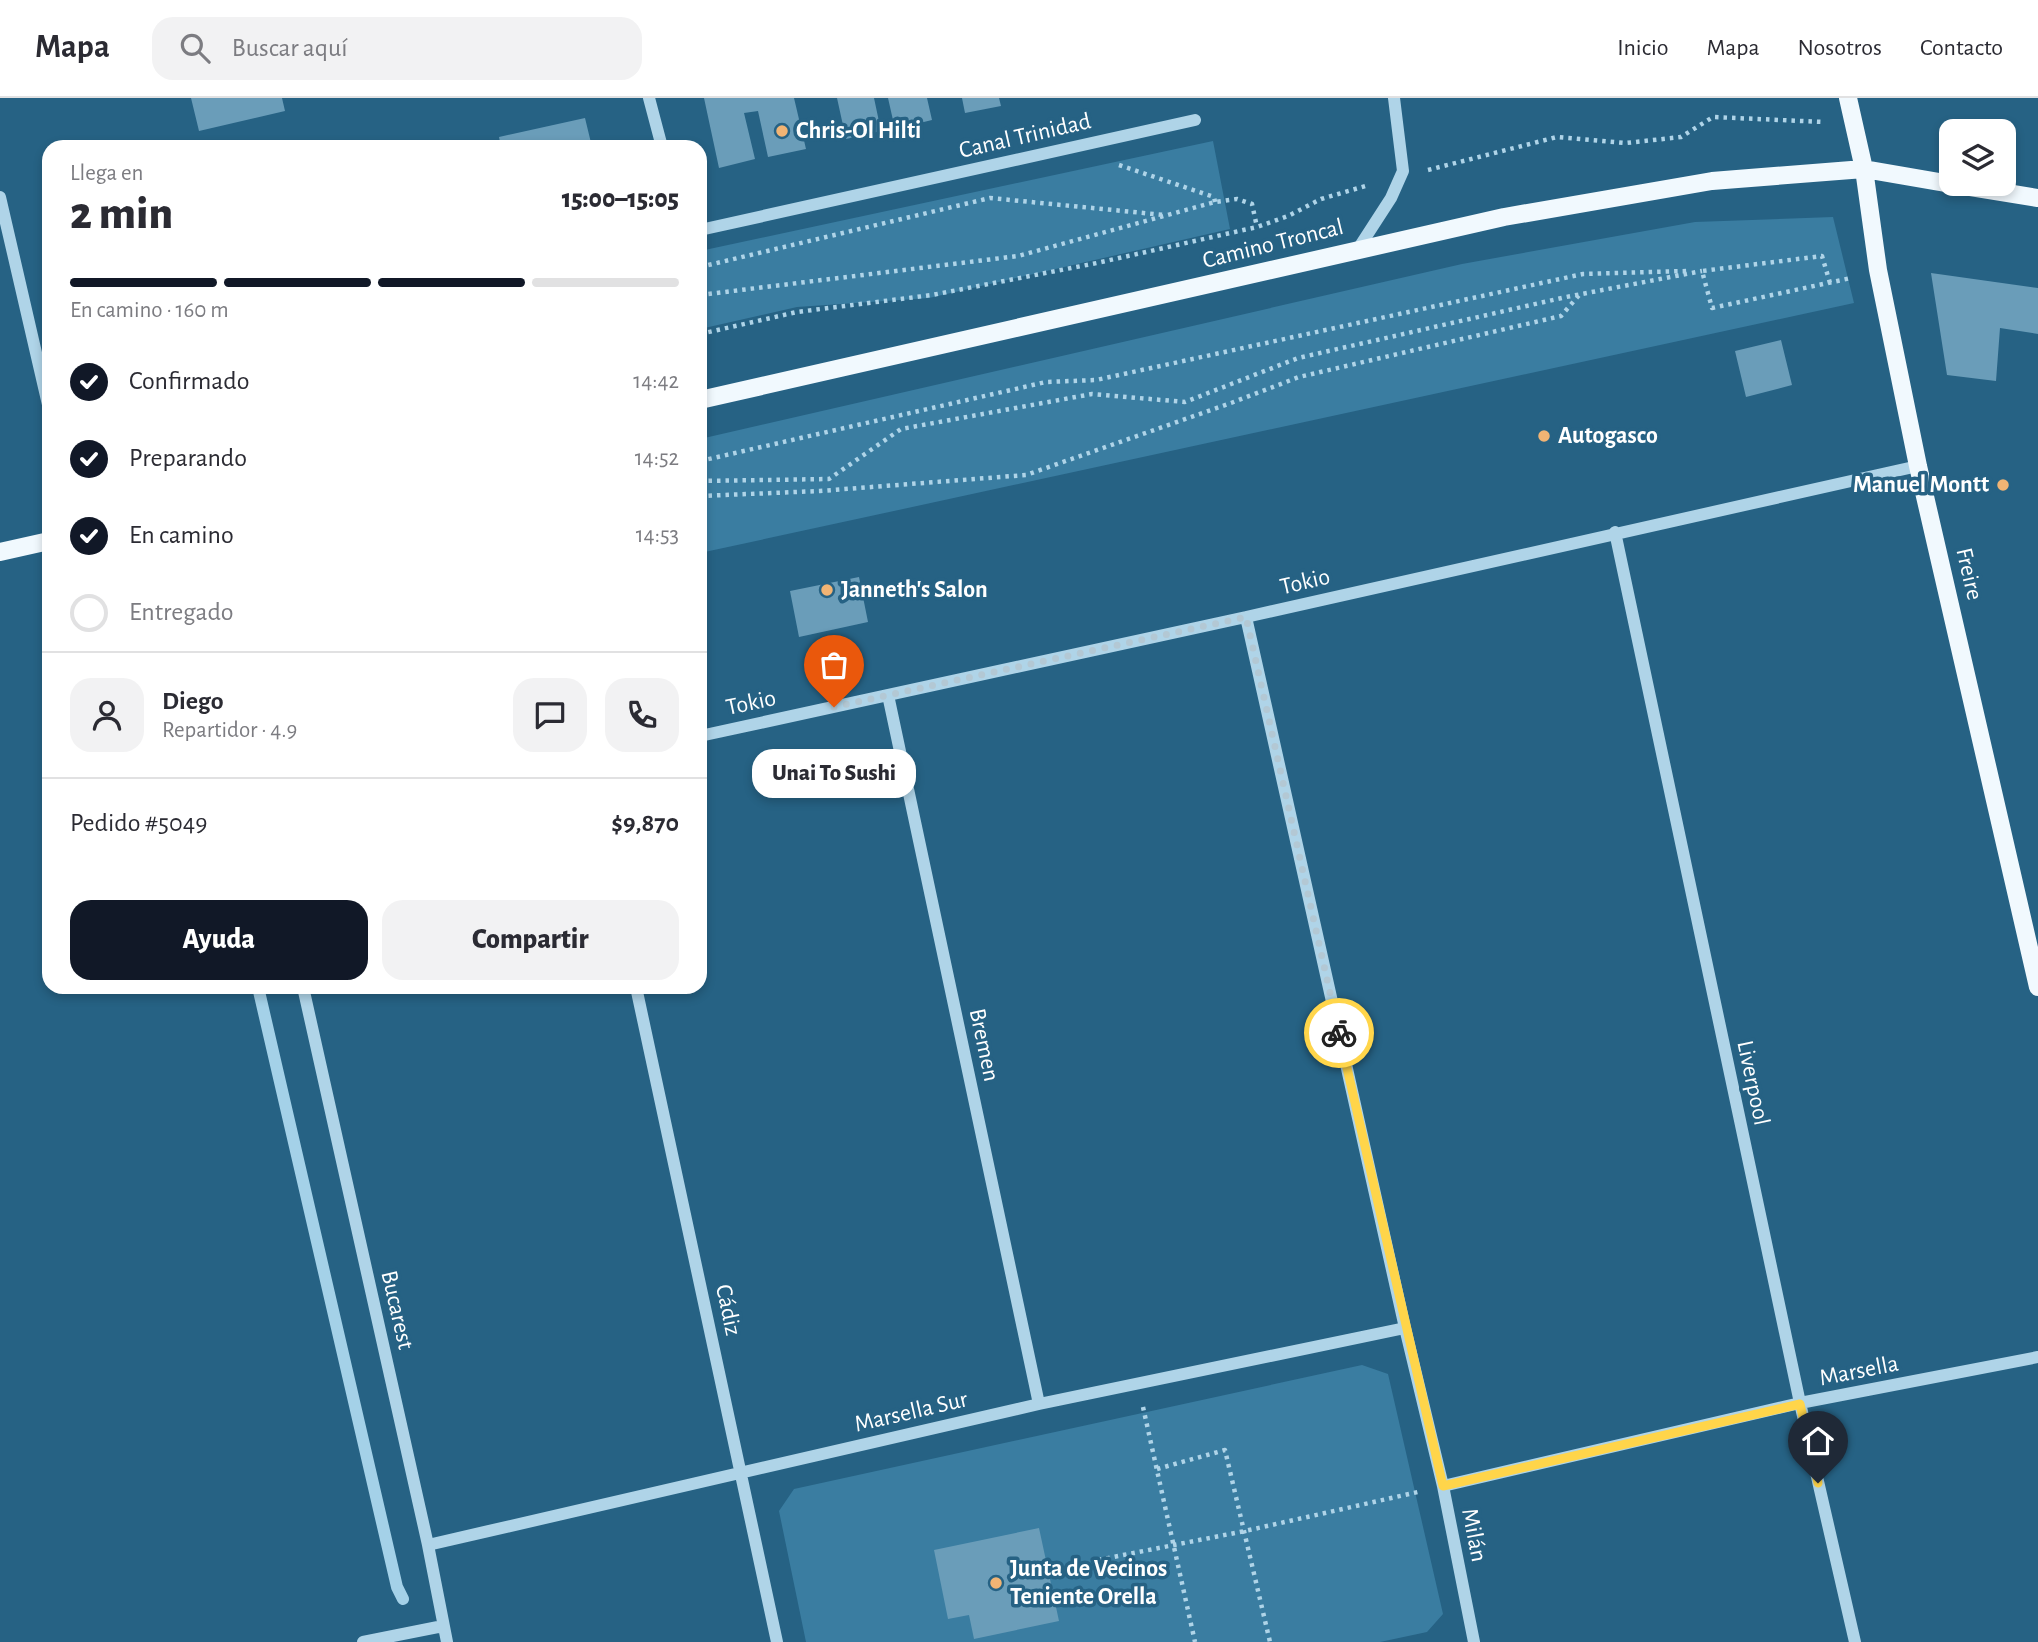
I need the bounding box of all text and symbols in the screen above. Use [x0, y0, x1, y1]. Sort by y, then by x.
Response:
search box [152, 17, 642, 80]
icon: search [176, 29, 214, 67]
text: Mapa [35, 31, 110, 64]
text: Buscar aquí [232, 35, 348, 61]
text: Inicio [1617, 36, 1668, 60]
text: Mapa [1706, 36, 1760, 60]
text: Nosotros [1798, 36, 1882, 60]
text: Contacto [1920, 36, 2003, 60]
street label: Canal Trinidad [957, 109, 1093, 163]
place label: Chris-Ol Hilti [796, 119, 921, 143]
map controls [1939, 119, 2016, 196]
button: layers [1939, 119, 2016, 196]
marker: Chris-Ol Hilti [774, 123, 790, 139]
text: Llega en [70, 162, 143, 185]
text: 15:00–15:05 [562, 186, 679, 212]
text: 2 min [70, 191, 173, 237]
street label: Camino Troncal [1200, 215, 1346, 273]
text: En camino · 160 m [70, 299, 229, 322]
icon: check [70, 363, 108, 401]
text: Confirmado [129, 368, 250, 394]
text: 14:42 [633, 370, 679, 393]
place label: Autogasco [1558, 424, 1658, 448]
marker: Autogasco [1536, 428, 1552, 444]
icon: check [70, 440, 108, 478]
text: Preparando [129, 445, 247, 471]
text: 14:52 [635, 447, 679, 470]
place label: Manuel Montt [1853, 473, 1989, 497]
marker: Manuel Montt [1995, 477, 2011, 493]
icon: check [70, 517, 108, 555]
text: En camino [129, 522, 234, 548]
text: 14:53 [636, 524, 679, 547]
street label: Freire [1951, 546, 1987, 602]
street label: Tokio [1278, 565, 1332, 599]
place label: Janneth's Salon [841, 578, 988, 602]
marker: Janneth's Salon [819, 582, 835, 598]
text: Entregado [129, 599, 234, 625]
pin [804, 635, 864, 707]
icon: bag [815, 646, 853, 684]
button: person [70, 678, 144, 752]
button: chat [513, 678, 587, 752]
button: phone [605, 678, 679, 752]
street label: Tokio [724, 686, 778, 720]
text: Diego [162, 688, 224, 714]
text: Repartidor · 4.9 [162, 719, 297, 742]
callout: Unai To Sushi [752, 749, 916, 798]
text: Unai To Sushi [772, 762, 896, 785]
text: Pedido #5049 [70, 810, 207, 836]
text: $9,870 [611, 810, 679, 836]
button: Ayuda [70, 900, 368, 980]
button: Compartir [382, 900, 679, 980]
courier [1304, 998, 1374, 1068]
street label: Bremen [965, 1006, 1003, 1084]
icon: bike [1320, 1014, 1358, 1052]
street label: Liverpool [1732, 1038, 1774, 1128]
street label: Bucarest [376, 1268, 418, 1352]
street label: Cádiz [711, 1282, 745, 1338]
street label: Marsella [1817, 1352, 1901, 1390]
street label: Marsella Sur [852, 1387, 970, 1437]
pin [1788, 1411, 1848, 1483]
icon: home [1799, 1422, 1837, 1460]
street label: Milán [1457, 1506, 1491, 1564]
place label: Junta de Vecinos Teniente Orella [1010, 1557, 1167, 1609]
marker: Junta de Vecinos Teniente Orella [988, 1575, 1004, 1591]

